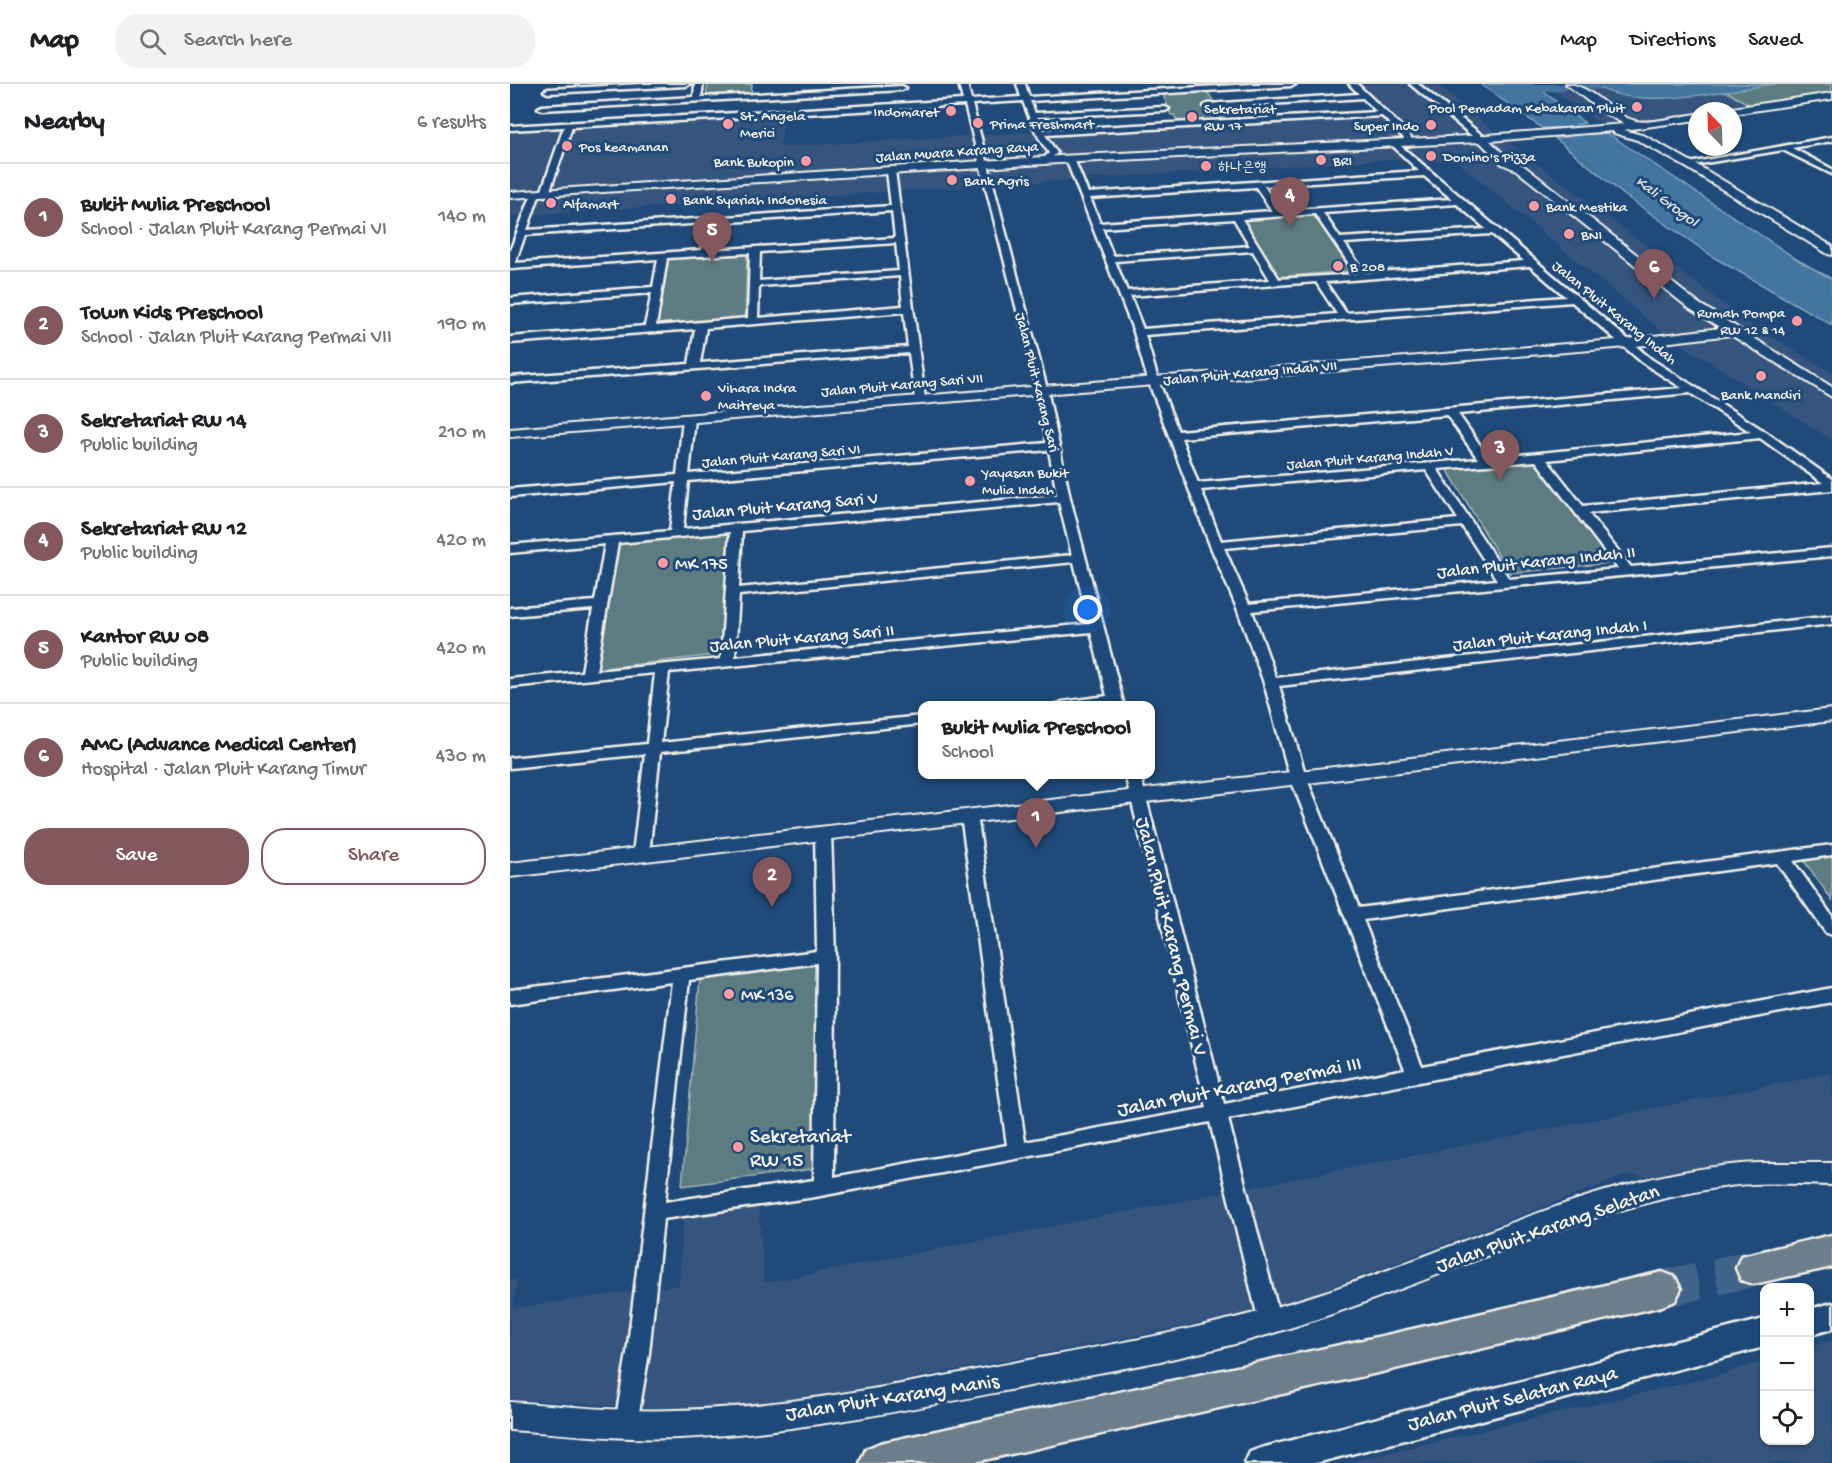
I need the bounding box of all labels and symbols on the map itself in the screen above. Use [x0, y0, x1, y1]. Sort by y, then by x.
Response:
place label: Pool Pemadam Kebakaran Pluit [1427, 100, 1627, 118]
marker: Pool Pemadam Kebakaran Pluit [1630, 100, 1644, 114]
place label: Sekretariat RW 17 [1204, 101, 1278, 136]
north arrow [1688, 102, 1742, 156]
place label: Indomaret [874, 104, 941, 122]
marker: Indomaret [944, 104, 958, 118]
place label: St. Angela Merici [740, 108, 806, 143]
marker: Sekretariat RW 17 [1185, 110, 1199, 124]
marker: Prima Freshmart [971, 116, 985, 130]
place label: Prima Freshmart [989, 116, 1096, 134]
marker: St. Angela Merici [721, 117, 735, 131]
place label: Super Indo [1354, 118, 1419, 136]
marker: Super Indo [1424, 118, 1438, 132]
street label: Jalan Muara Karang Raya [875, 138, 1040, 168]
marker: Pos keamanan [560, 139, 574, 153]
place label: Pos keamanan [578, 139, 668, 157]
marker: Domino's Pizza [1424, 149, 1438, 163]
place label: Domino's Pizza [1442, 149, 1536, 167]
marker: BRI [1314, 153, 1328, 167]
place label: BRI [1332, 153, 1352, 171]
place label: Bank Bukopin [713, 154, 794, 172]
marker: Bank Bukopin [799, 154, 813, 168]
marker: 하나은행 [1199, 159, 1213, 173]
place label: 하나은행 [1218, 159, 1266, 177]
marker: Bank Agris [945, 173, 959, 187]
place label: Bank Agris [963, 173, 1029, 191]
water label: Kali Grogol [1631, 173, 1702, 233]
pin: 4 [1270, 178, 1310, 227]
marker: Bank Syariah Indonesia [664, 192, 678, 206]
place label: Bank Syariah Indonesia [682, 192, 827, 210]
marker: Alfamart [544, 196, 558, 210]
place label: Alfamart [563, 196, 620, 214]
marker: Bank Mestika [1527, 199, 1541, 213]
place label: Bank Mestika [1545, 199, 1628, 217]
pin: 5 [692, 212, 732, 262]
marker: BNI [1562, 227, 1576, 241]
place label: BNI [1580, 227, 1602, 245]
pin: 6 [1634, 250, 1674, 299]
street label: Jalan Pluit Karang Indah [1548, 258, 1680, 369]
marker: B 208 [1331, 259, 1345, 273]
place label: B 208 [1349, 259, 1385, 277]
place label: Rumah Pompa RW 12 & 14 [1697, 305, 1786, 340]
street label: Jalan Pluit Karang Sari [1010, 311, 1062, 454]
marker: Rumah Pompa RW 12 & 14 [1790, 314, 1804, 328]
street label: Jalan Pluit Karang Indah VII [1162, 357, 1338, 391]
marker: Bank Mandiri [1754, 369, 1768, 383]
street label: Jalan Pluit Karang Sari VII [820, 370, 984, 402]
place label: Vihara Indra Maitreya [717, 380, 797, 415]
place label: Bank Mandiri [1720, 387, 1801, 405]
marker: Vihara Indra Maitreya [699, 389, 713, 403]
pin: 3 [1480, 430, 1520, 480]
street label: Jalan Pluit Karang Sari VI [701, 441, 861, 473]
street label: Jalan Pluit Karang Indah V [1286, 443, 1454, 475]
place label: Yayasan Bukit Mulia Indah [980, 465, 1070, 500]
marker: Yayasan Bukit Mulia Indah [963, 474, 977, 488]
street label: Jalan Pluit Karang Sari V [691, 489, 879, 526]
street label: Jalan Pluit Karang Indah II [1436, 543, 1637, 584]
place label: MK 175 [675, 555, 728, 576]
marker: MK 175 [656, 556, 670, 570]
your location [1073, 595, 1102, 624]
street label: Jalan Pluit Karang Indah I [1452, 616, 1648, 657]
street label: Jalan Pluit Karang Sari II [709, 621, 895, 658]
pin: 1 [1016, 798, 1056, 848]
street label: Jalan Pluit Karang Permai V [1128, 815, 1211, 1059]
pin: 2 [752, 858, 792, 907]
place label: MK 136 [741, 986, 794, 1007]
marker: MK 136 [722, 987, 736, 1001]
street label: Jalan Pluit Karang Permai III [1115, 1052, 1364, 1124]
place label: Sekretariat RW 15 [750, 1126, 853, 1175]
marker: Sekretariat RW 15 [731, 1140, 745, 1154]
street label: Jalan Pluit Karang Selatan [1433, 1180, 1663, 1280]
street label: Jalan Pluit Selatan Raya [1406, 1362, 1621, 1439]
street label: Jalan Pluit Karang Manis [784, 1370, 1002, 1429]

